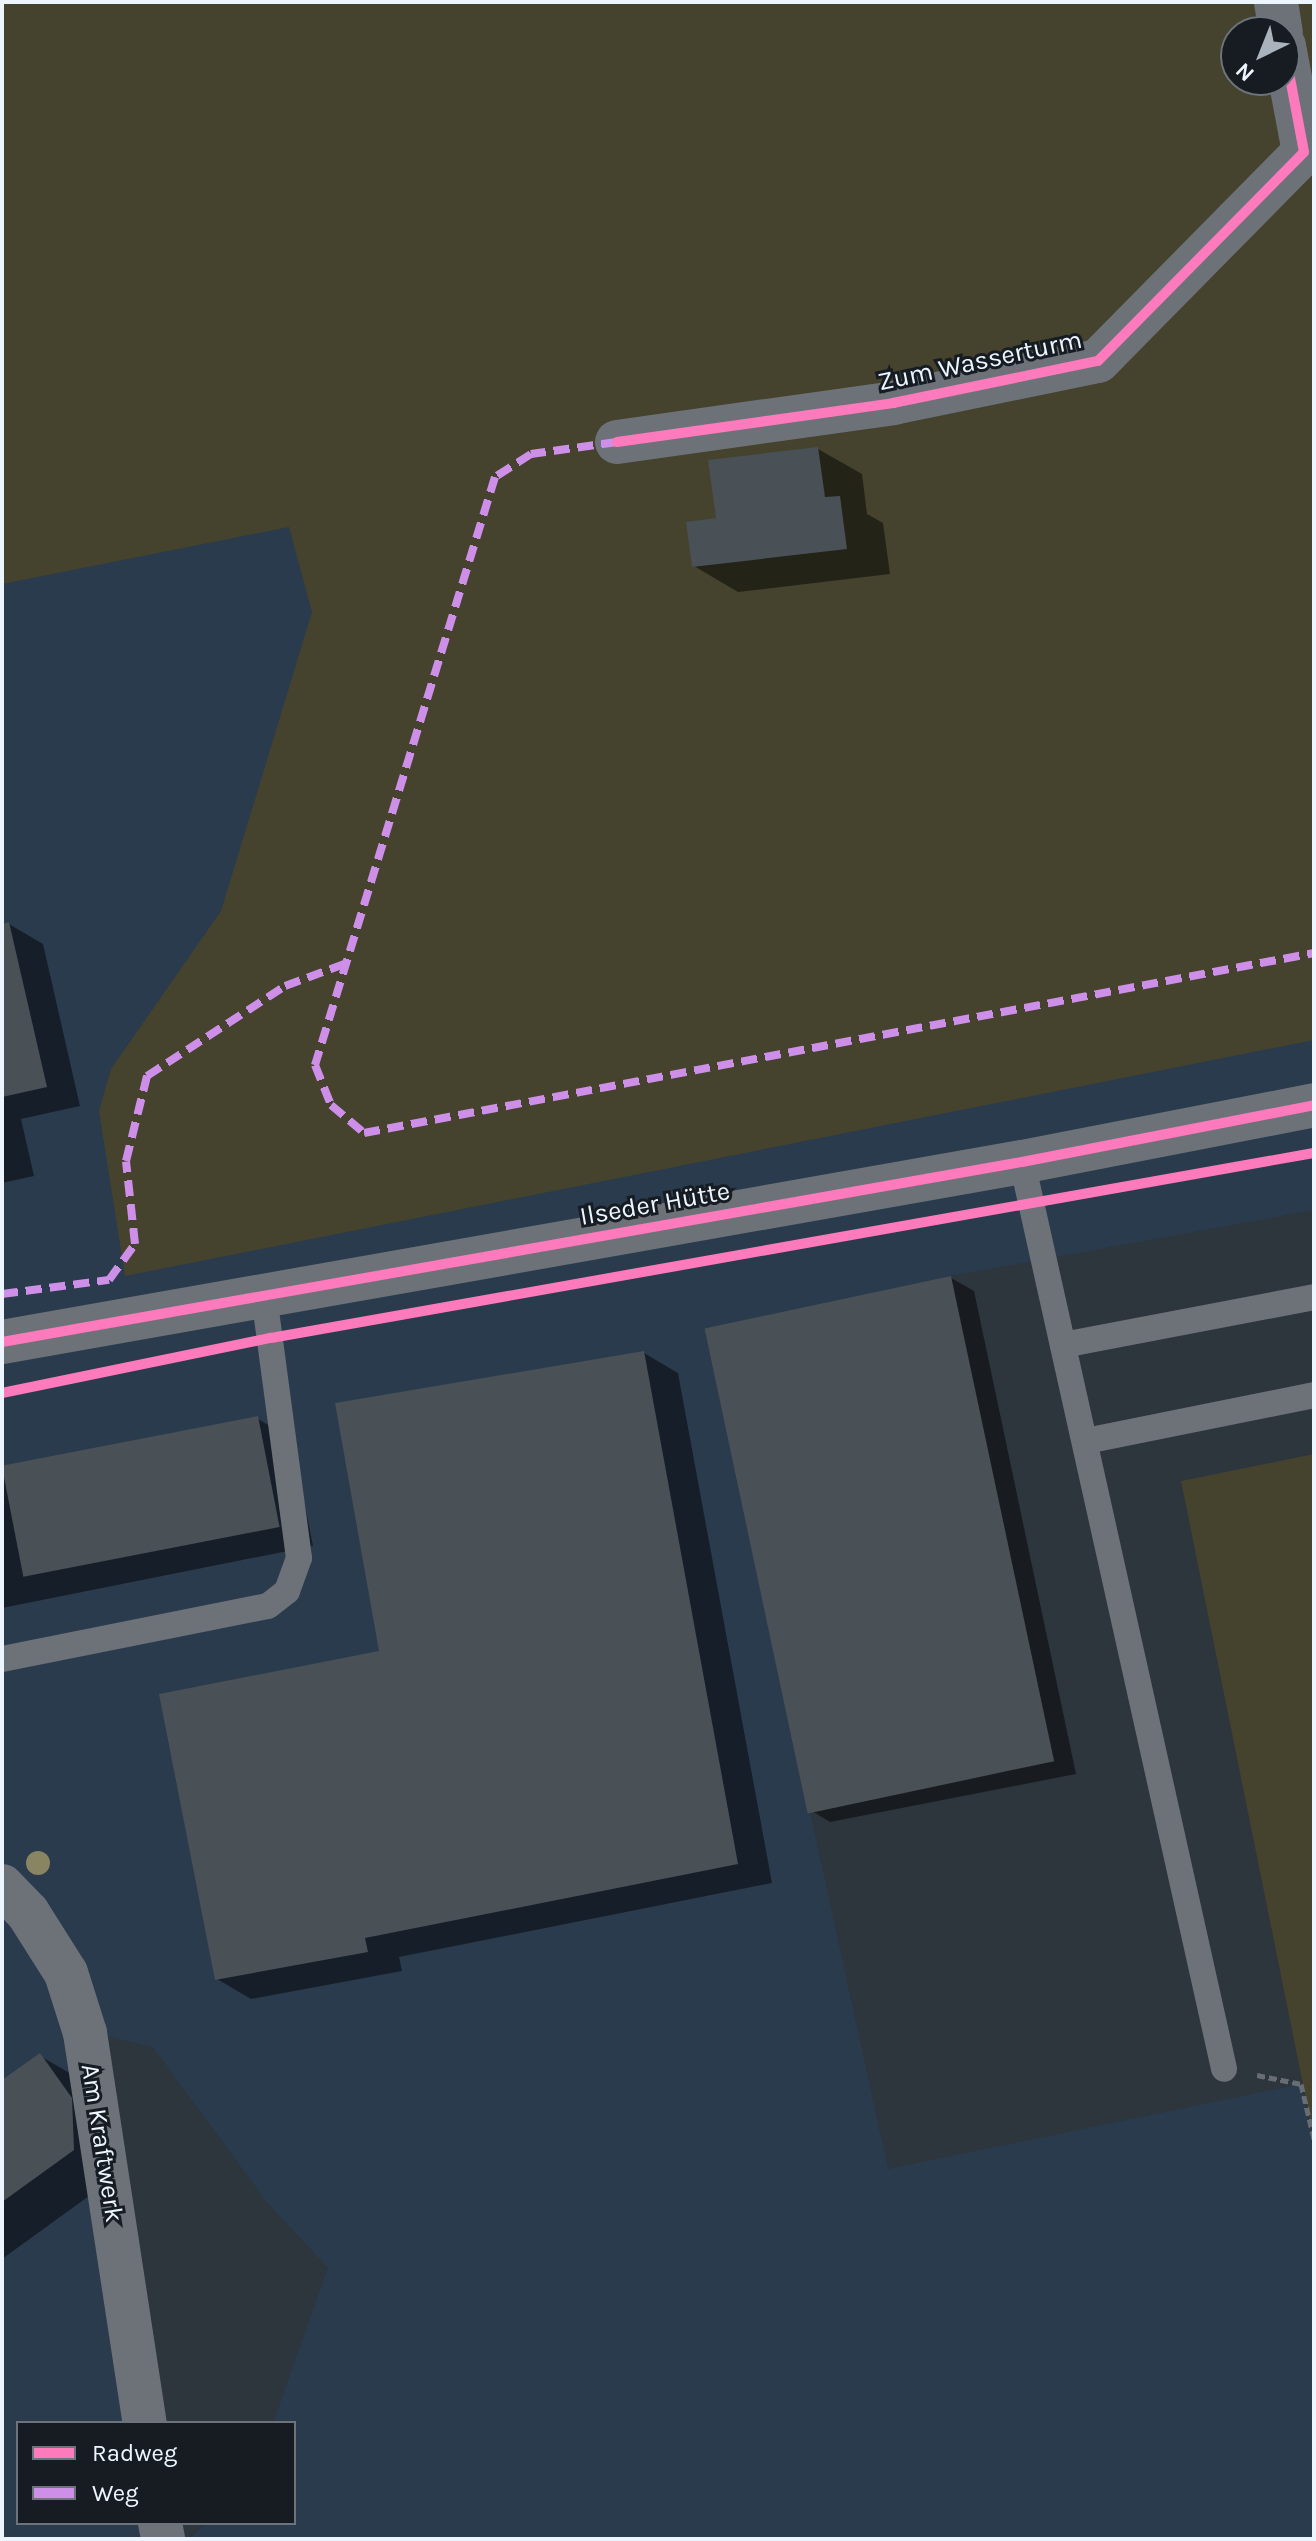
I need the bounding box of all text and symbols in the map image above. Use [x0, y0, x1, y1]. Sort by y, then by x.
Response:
north arrow [1220, 16, 1300, 96]
text: N [1230, 57, 1260, 87]
street label: Zum Wasserturm [875, 324, 1085, 398]
street label: Ilseder Hütte [577, 1175, 733, 1233]
street label: Am Kraftwerk [74, 2062, 130, 2224]
legend [16, 2421, 296, 2525]
text: Radweg [92, 2439, 177, 2467]
text: Weg [92, 2479, 139, 2507]

